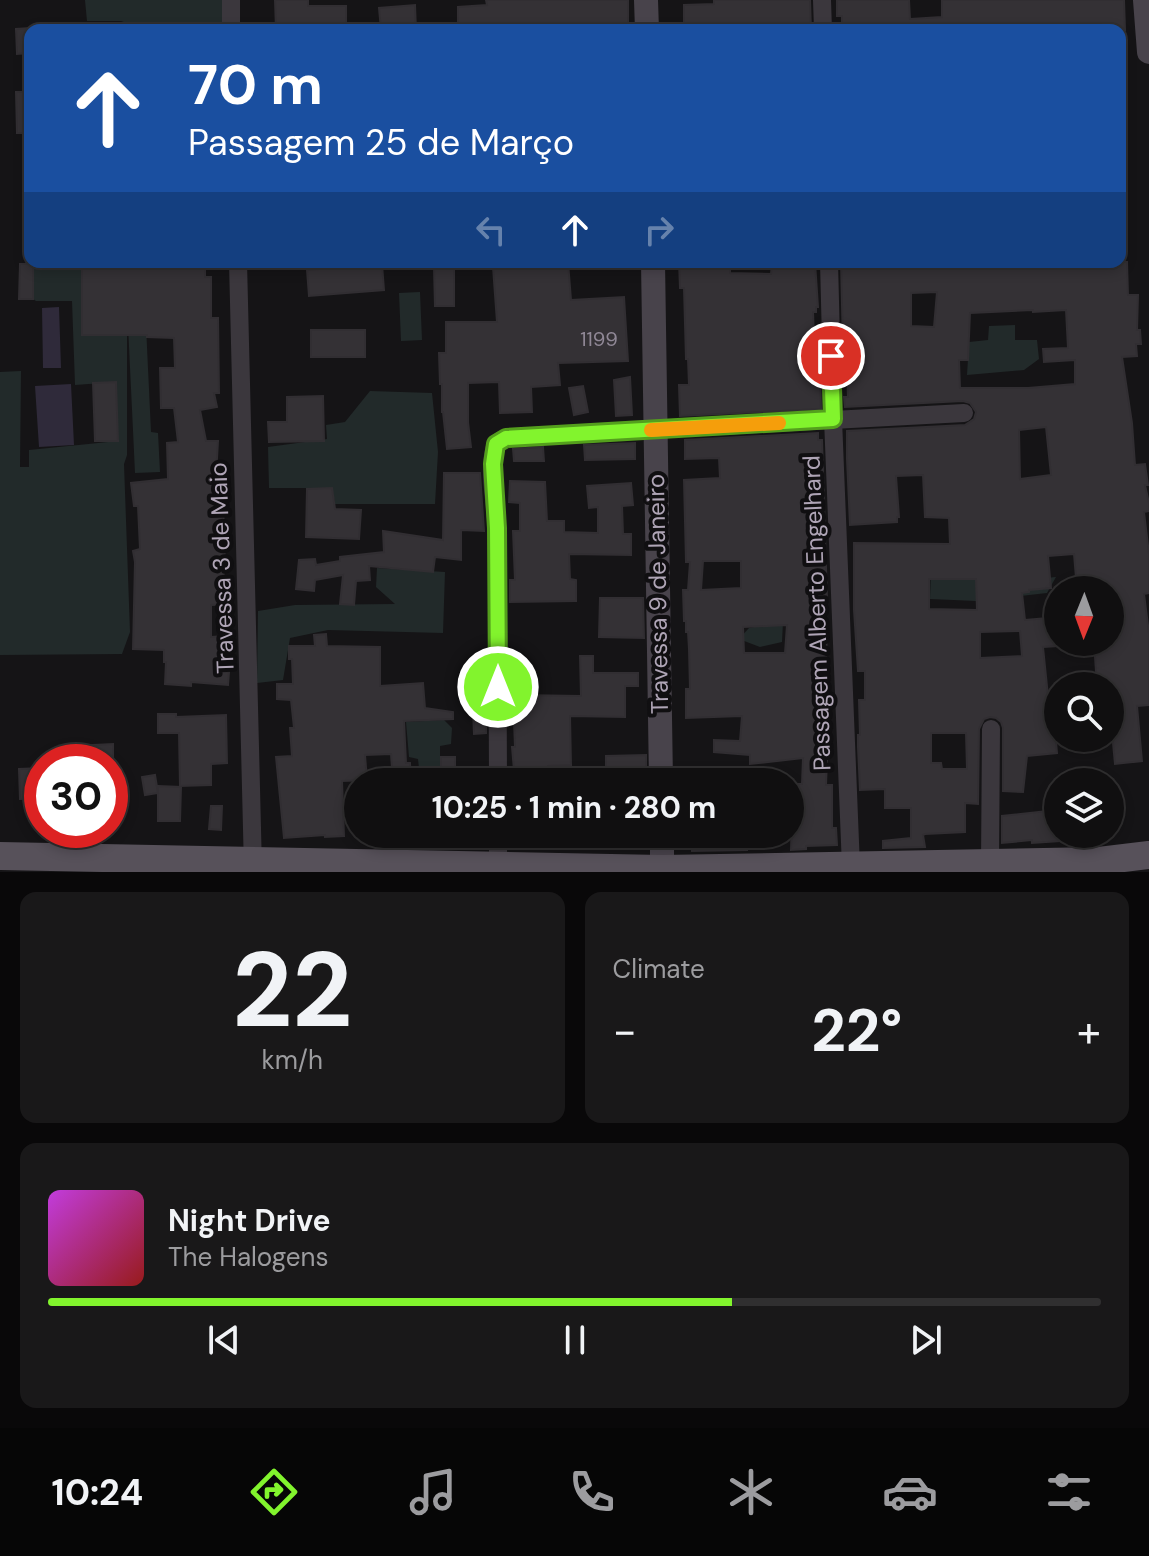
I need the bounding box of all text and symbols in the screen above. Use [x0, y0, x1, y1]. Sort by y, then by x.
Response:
text: 70 m [188, 48, 323, 121]
icon: ahead [56, 56, 160, 160]
text: Passagem 25 de Março [188, 119, 574, 166]
icon: left [469, 208, 513, 252]
icon: ahead [553, 208, 597, 252]
icon: right [637, 208, 681, 252]
pin [797, 322, 865, 390]
house number: 1199 [580, 326, 618, 352]
icon: arrive [809, 334, 853, 378]
street label: Passagem Alberto Engelhard [795, 455, 838, 771]
street label: Travessa 3 de Maio [202, 462, 241, 674]
street label: Travessa 9 de Janeiro [640, 474, 675, 714]
north arrow [1044, 576, 1124, 656]
map controls [1044, 576, 1124, 848]
position arrow [456, 645, 540, 729]
button: search [1044, 672, 1124, 752]
speed limit sign: 30 [24, 744, 128, 848]
button: layers [1044, 768, 1124, 848]
text: 10:25 · 1 min · 280 m [432, 788, 716, 827]
text: 22 [232, 923, 352, 1058]
text: Climate [613, 952, 705, 986]
text: 22° [811, 991, 902, 1070]
text: − [613, 1002, 637, 1060]
text: + [1077, 1002, 1101, 1060]
text: km/h [262, 1043, 323, 1077]
text: Night Drive [168, 1201, 331, 1240]
text: The Halogens [168, 1240, 328, 1274]
icon: previous [202, 1318, 246, 1362]
icon: pause [553, 1318, 597, 1362]
icon: next [904, 1318, 948, 1362]
icon: directions [246, 1464, 302, 1520]
icon: music [405, 1464, 461, 1520]
icon: phone [564, 1464, 620, 1520]
icon: climate [723, 1464, 779, 1520]
icon: car [882, 1464, 938, 1520]
icon: filters [1041, 1464, 1097, 1520]
text: 10:24 [52, 1469, 143, 1516]

